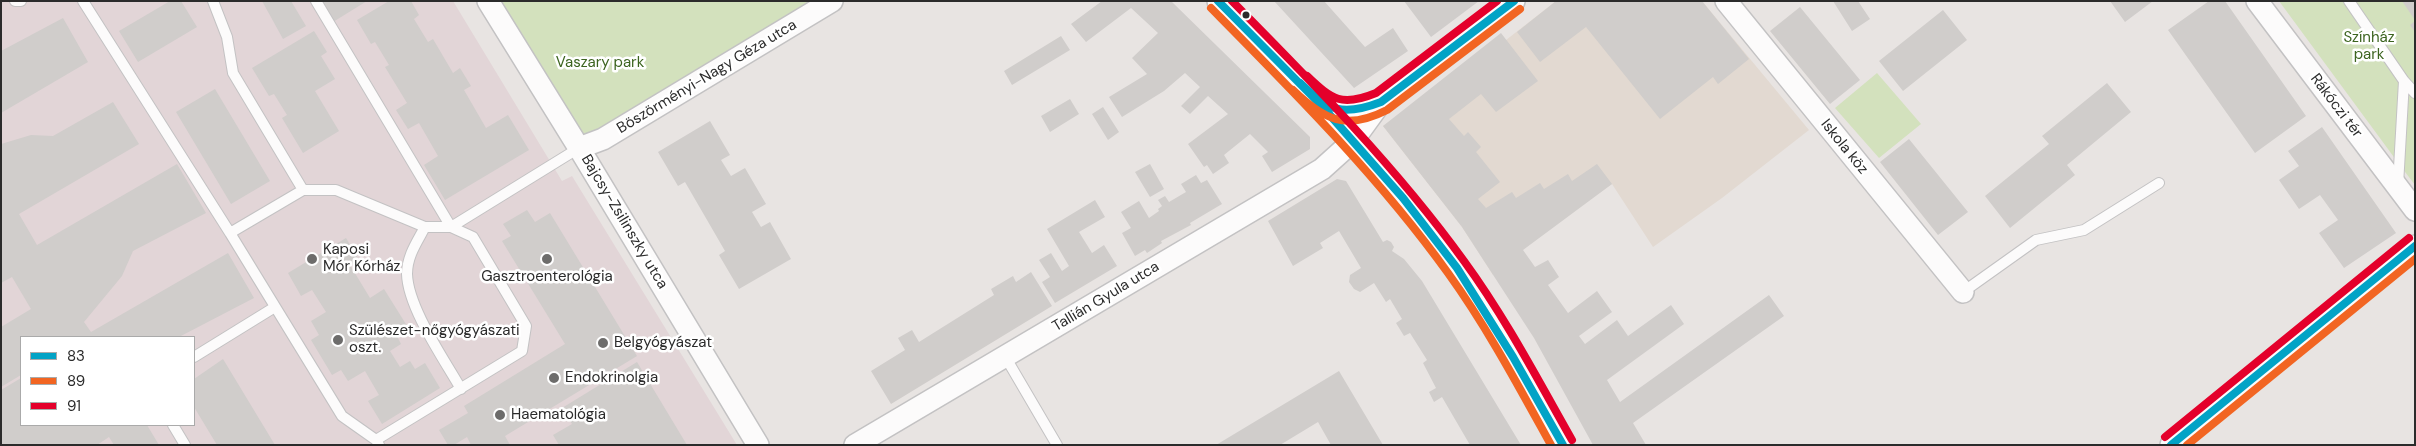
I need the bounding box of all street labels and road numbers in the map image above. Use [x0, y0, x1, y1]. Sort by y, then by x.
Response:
street label: Böszörményi-Nagy Géza utca [614, 16, 800, 138]
street label: Rákóczi tér [2306, 70, 2366, 142]
street label: Iskola köz [1816, 116, 1872, 178]
street label: Bajcsy-Zsilinszky utca [577, 152, 671, 292]
street label: Tallián Gyula utca [1049, 258, 1163, 336]

